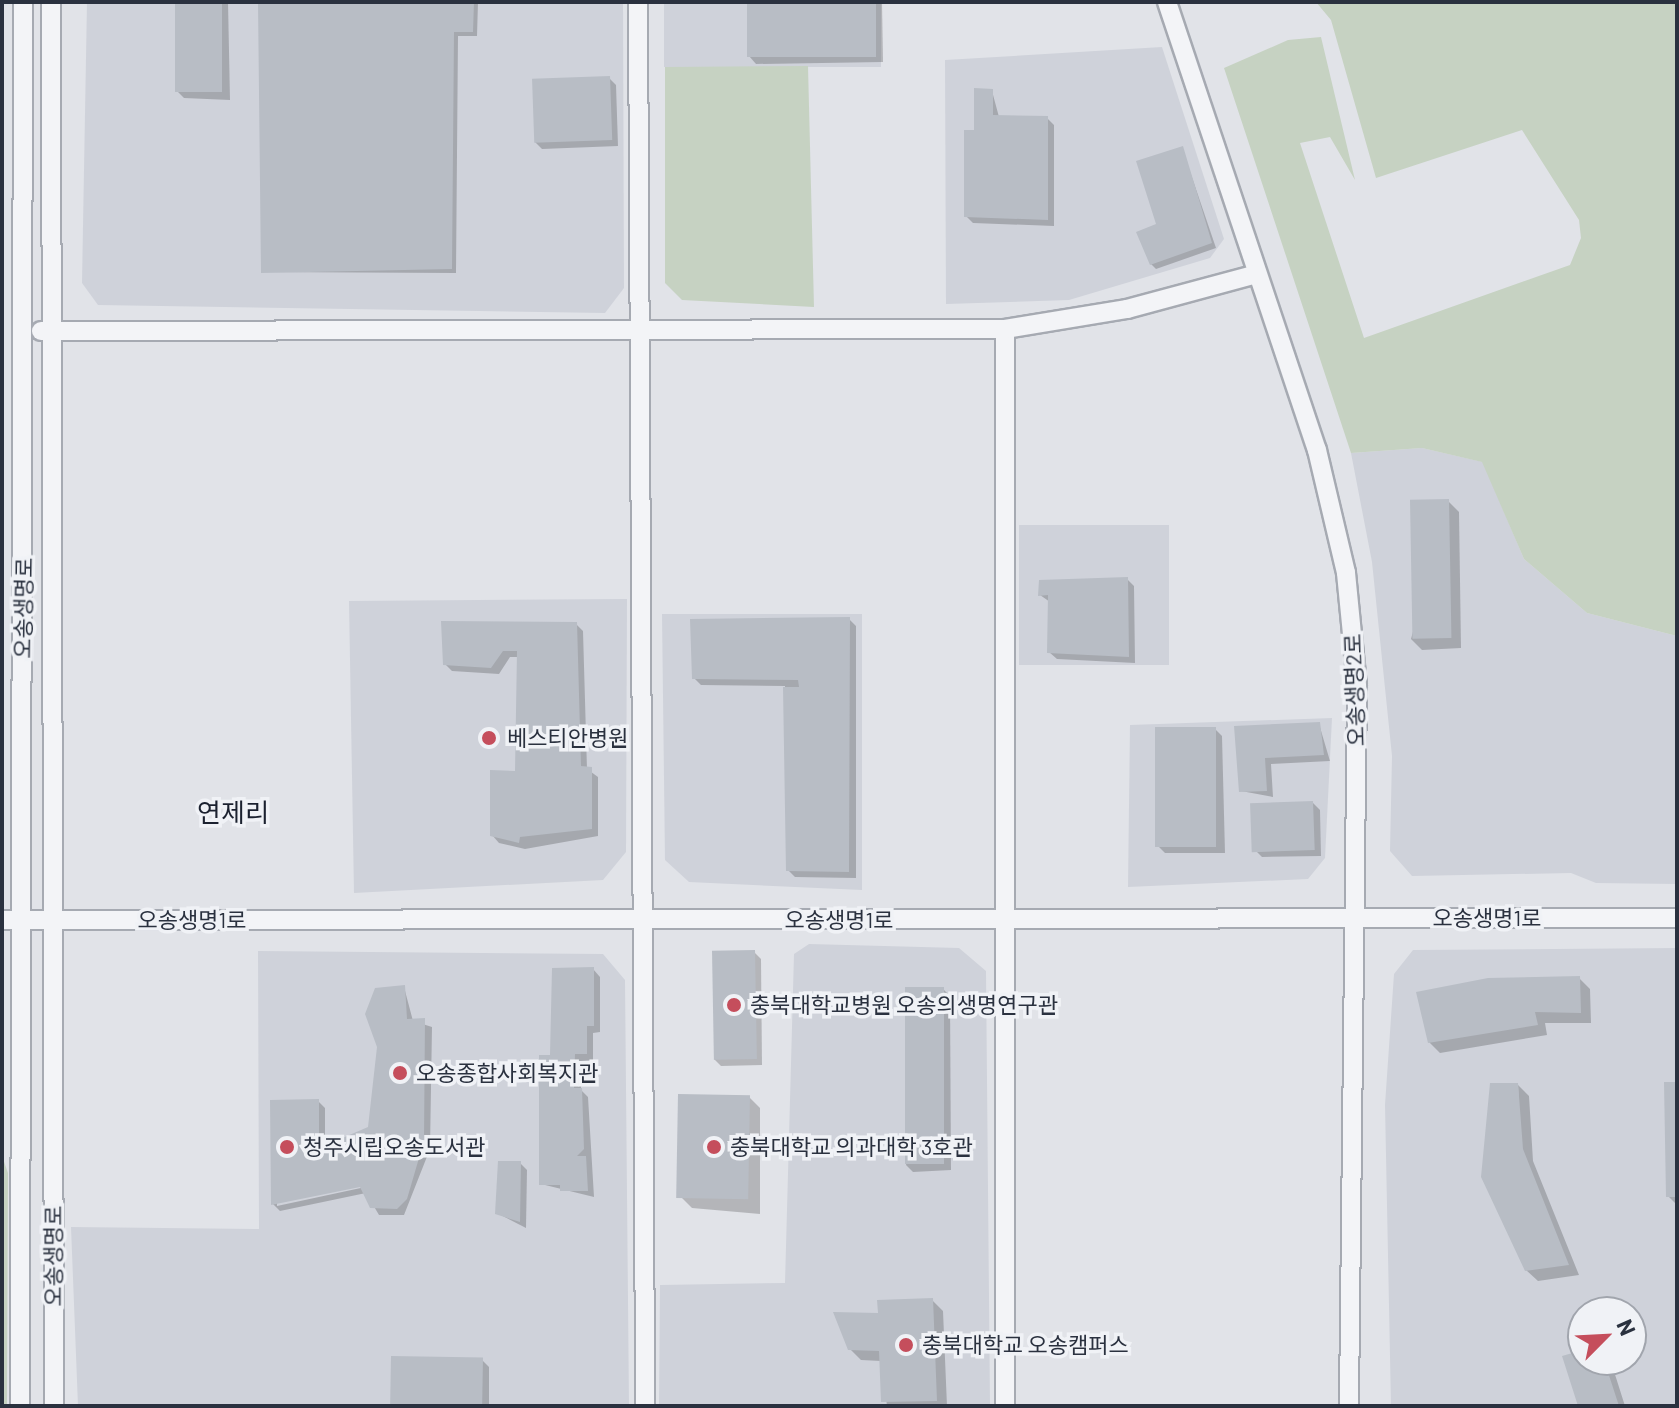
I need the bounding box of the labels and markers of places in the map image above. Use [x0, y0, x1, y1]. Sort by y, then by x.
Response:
place label: 베스티안병원 [507, 725, 628, 751]
marker: 베스티안병원 [478, 727, 500, 749]
place label: 충북대학교병원 오송의생명연구관 [750, 992, 1058, 1018]
marker: 충북대학교병원 오송의생명연구관 [725, 996, 743, 1014]
place label: 오송종합사회복지관 [416, 1060, 598, 1086]
marker: 오송종합사회복지관 [391, 1064, 409, 1082]
place label: 청주시립오송도서관 [303, 1134, 485, 1160]
place label: 충북대학교 의과대학 3호관 [730, 1134, 973, 1160]
marker: 청주시립오송도서관 [278, 1138, 296, 1156]
marker: 충북대학교 의과대학 3호관 [705, 1138, 723, 1156]
place label: 충북대학교 오송캠퍼스 [922, 1332, 1129, 1358]
marker: 충북대학교 오송캠퍼스 [897, 1336, 915, 1354]

